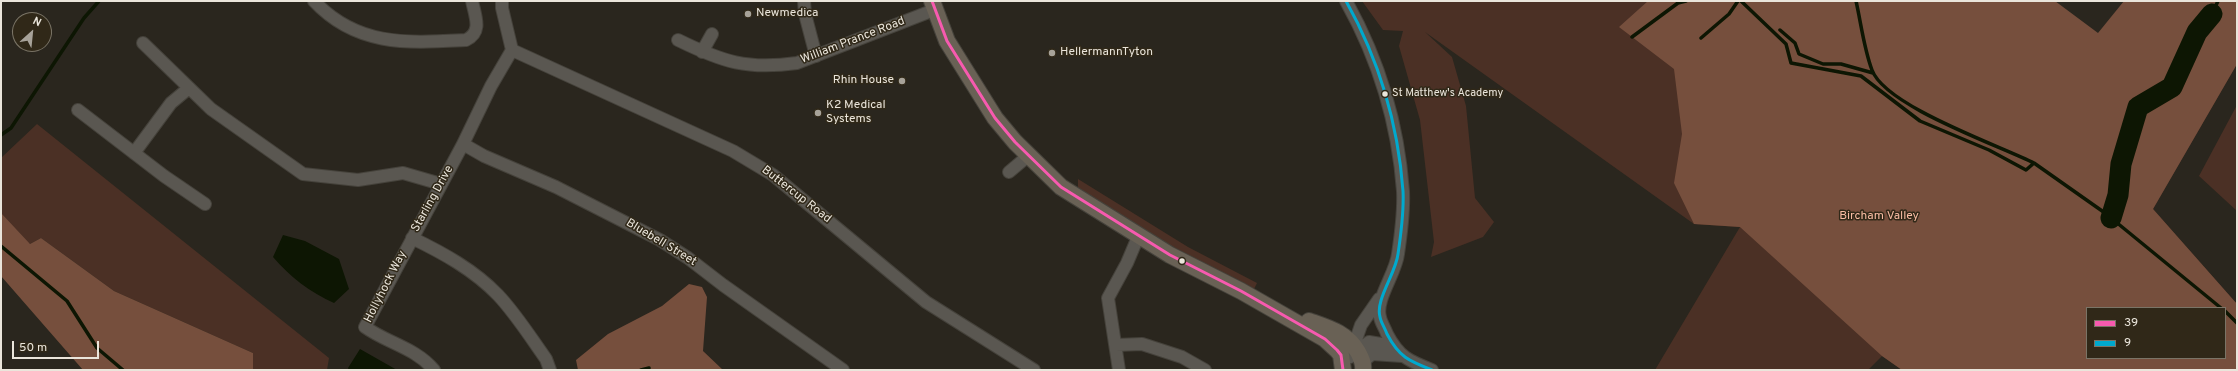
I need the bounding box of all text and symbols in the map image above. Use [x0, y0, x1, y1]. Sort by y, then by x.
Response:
place label: Newmedica [756, 7, 818, 21]
marker: Newmedica [743, 9, 753, 19]
north arrow [12, 12, 52, 52]
text: N [30, 14, 44, 30]
street label: William Prance Road [799, 14, 907, 68]
place label: HellermannTyton [1060, 46, 1153, 60]
marker: HellermannTyton [1047, 48, 1057, 58]
place label: Rhin House [833, 74, 894, 88]
marker: Rhin House [897, 76, 907, 86]
place label: St Matthew's Academy [1392, 87, 1503, 101]
marker: St Matthew's Academy [1380, 89, 1390, 99]
place label: K2 Medical Systems [826, 99, 886, 127]
marker: K2 Medical Systems [813, 108, 823, 118]
street label: Starling Drive [409, 163, 457, 235]
street label: Buttercup Road [758, 163, 834, 227]
park label: Bircham Valley [1839, 210, 1919, 224]
street label: Bluebell Street [623, 216, 699, 270]
street label: Hollyhock Way [362, 248, 410, 326]
unlabelled marker [1177, 256, 1187, 266]
legend [2086, 307, 2226, 359]
text: 39 [2124, 315, 2138, 331]
scale bar [14, 333, 101, 359]
text: 9 [2124, 335, 2131, 351]
text: 50 m [19, 340, 47, 356]

